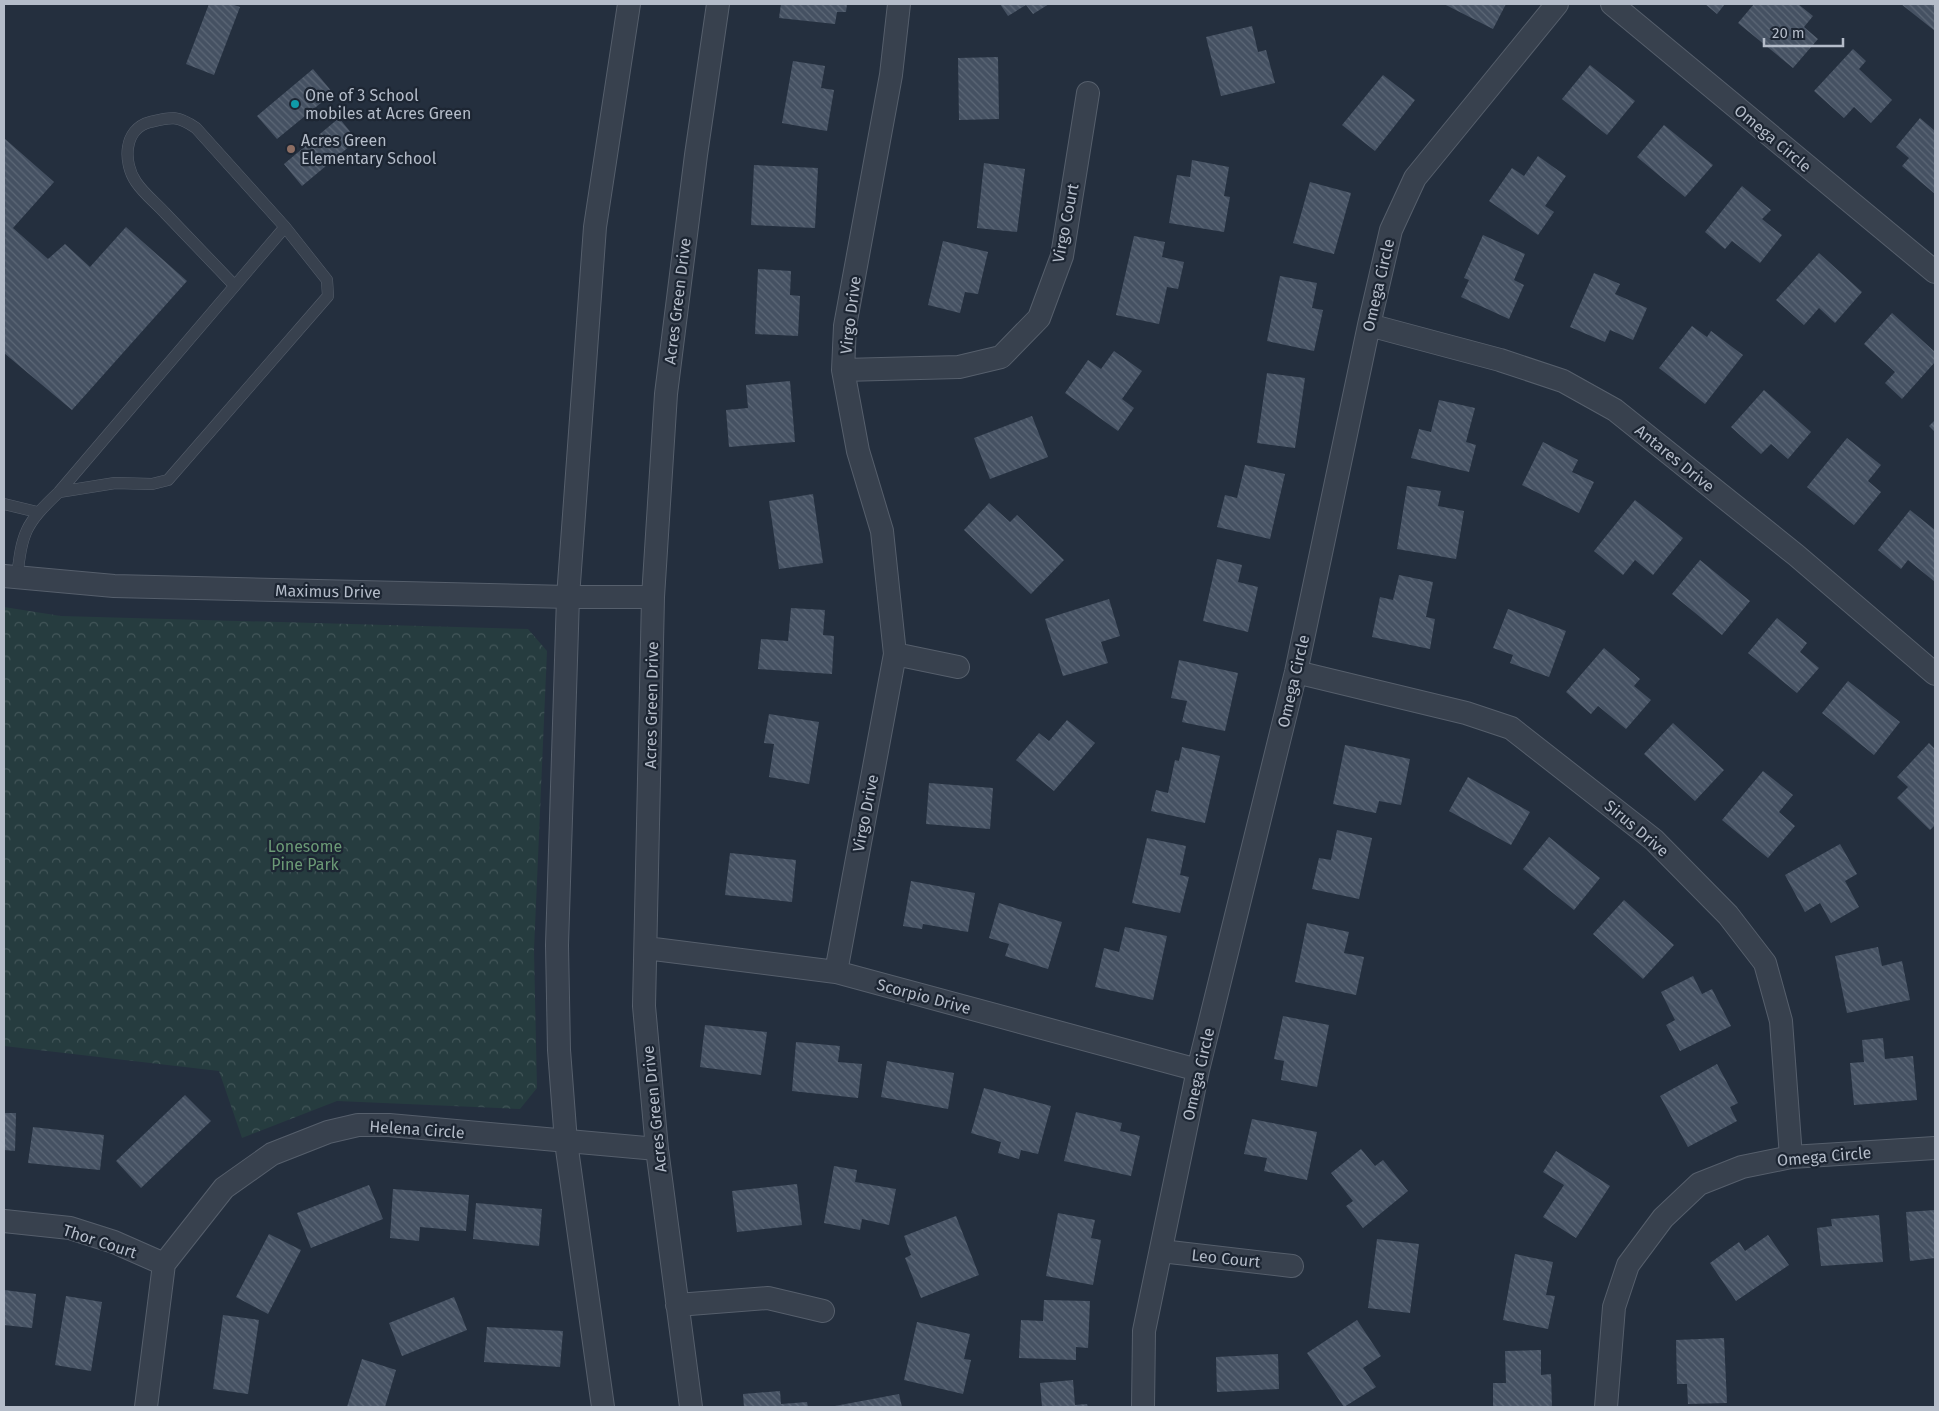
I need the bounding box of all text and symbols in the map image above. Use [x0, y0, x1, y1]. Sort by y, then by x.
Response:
scale bar [1764, 15, 1843, 47]
text: 20 m [1772, 24, 1805, 42]
place label: One of 3 School mobiles at Acres Green [305, 86, 471, 123]
marker: One of 3 School mobiles at Acres Green [289, 98, 301, 110]
street label: Omega Circle [1730, 101, 1815, 176]
place label: Acres Green Elementary School [301, 131, 437, 168]
marker: Acres Green Elementary School [285, 143, 297, 155]
street label: Virgo Court [1049, 182, 1083, 264]
street label: Acres Green Drive [660, 237, 695, 365]
street label: Omega Circle [1359, 237, 1398, 333]
street label: Virgo Drive [836, 275, 865, 355]
street label: Antares Drive [1631, 421, 1718, 496]
street label: Maximus Drive [275, 581, 381, 602]
street label: Omega Circle [1274, 633, 1313, 729]
street label: Acres Green Drive [641, 641, 662, 769]
street label: Virgo Drive [849, 773, 882, 853]
street label: Sirus Drive [1601, 796, 1673, 861]
park label: Lonesome Pine Park [268, 837, 342, 874]
street label: Scorpio Drive [875, 975, 973, 1018]
street label: Omega Circle [1179, 1026, 1218, 1122]
street label: Acres Green Drive [638, 1045, 671, 1173]
street label: Helena Circle [369, 1117, 465, 1142]
street label: Omega Circle [1776, 1143, 1872, 1170]
street label: Thor Court [60, 1221, 139, 1262]
street label: Leo Court [1191, 1245, 1262, 1272]

